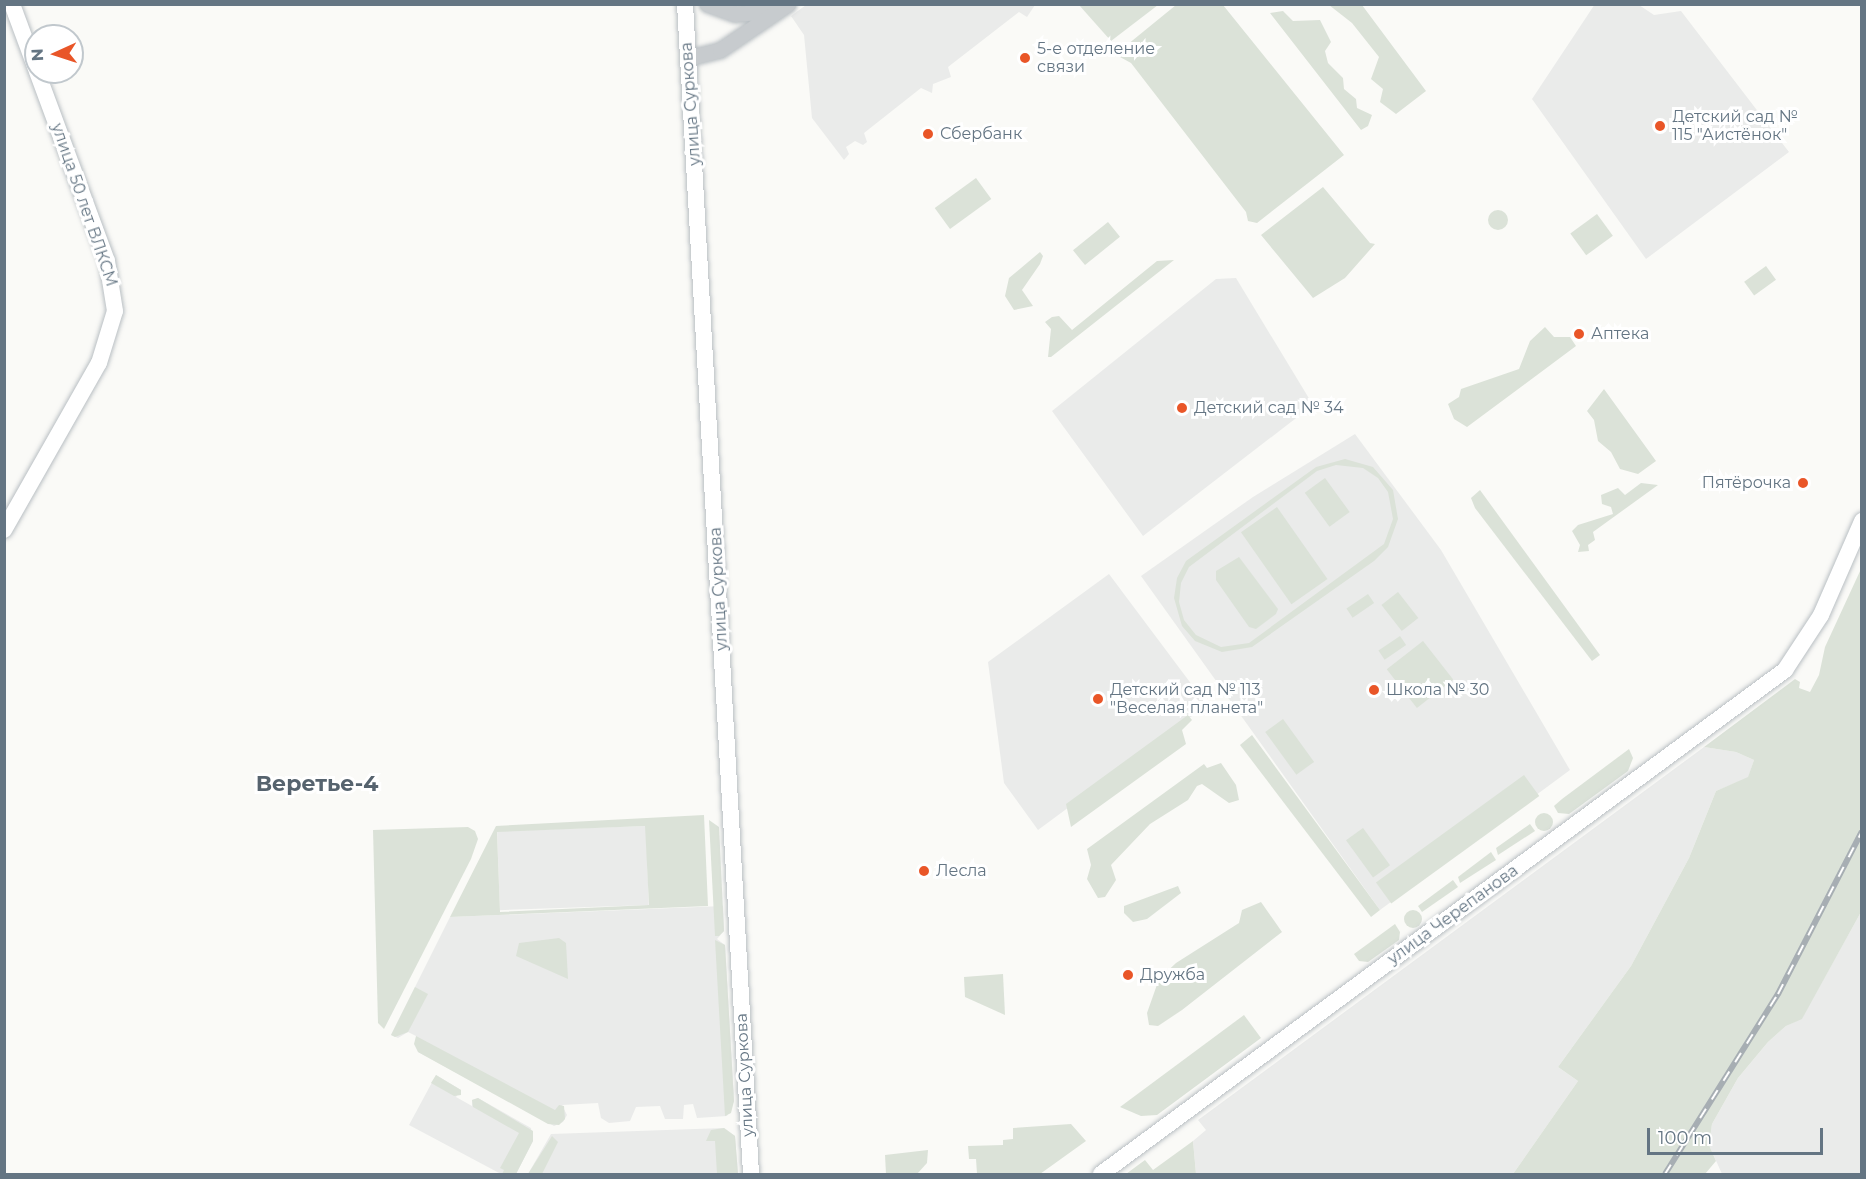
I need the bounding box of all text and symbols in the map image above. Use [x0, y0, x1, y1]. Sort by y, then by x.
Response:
north arrow [24, 24, 84, 84]
place label: 5-е отделение связи [1037, 39, 1155, 77]
street label: улица Суркова [677, 42, 705, 166]
text: N [28, 48, 47, 62]
marker: 5-е отделение связи [1018, 51, 1032, 65]
place label: Детский сад № 115 "Аистёнок" [1672, 107, 1798, 145]
marker: Детский сад № 115 "Аистёнок" [1653, 119, 1667, 133]
street label: улица 50 лет ВЛКСМ [47, 121, 121, 289]
place label: Сбербанк [940, 124, 1022, 144]
marker: Сбербанк [921, 127, 935, 141]
place label: Аптека [1591, 324, 1649, 344]
marker: Аптека [1572, 327, 1586, 341]
place label: Детский сад № 34 [1194, 398, 1344, 418]
marker: Детский сад № 34 [1175, 401, 1189, 415]
place label: Пятёрочка [1702, 473, 1791, 493]
marker: Пятёрочка [1796, 476, 1810, 490]
street label: улица Суркова [706, 527, 732, 651]
place label: Детский сад № 113 "Веселая планета" [1110, 680, 1263, 718]
place label: Школа № 30 [1386, 680, 1489, 700]
marker: Школа № 30 [1367, 683, 1381, 697]
marker: Детский сад № 113 "Веселая планета" [1091, 692, 1105, 706]
district label: Веретье-4 [256, 771, 378, 797]
place label: Лесла [936, 861, 987, 881]
street label: улица Черепанова [1384, 861, 1522, 969]
marker: Лесла [917, 864, 931, 878]
place label: Дружба [1140, 965, 1205, 985]
marker: Дружба [1121, 968, 1135, 982]
street label: улица Суркова [732, 1013, 758, 1137]
scale bar [1650, 1116, 1826, 1154]
text: 100 m [1658, 1127, 1712, 1149]

